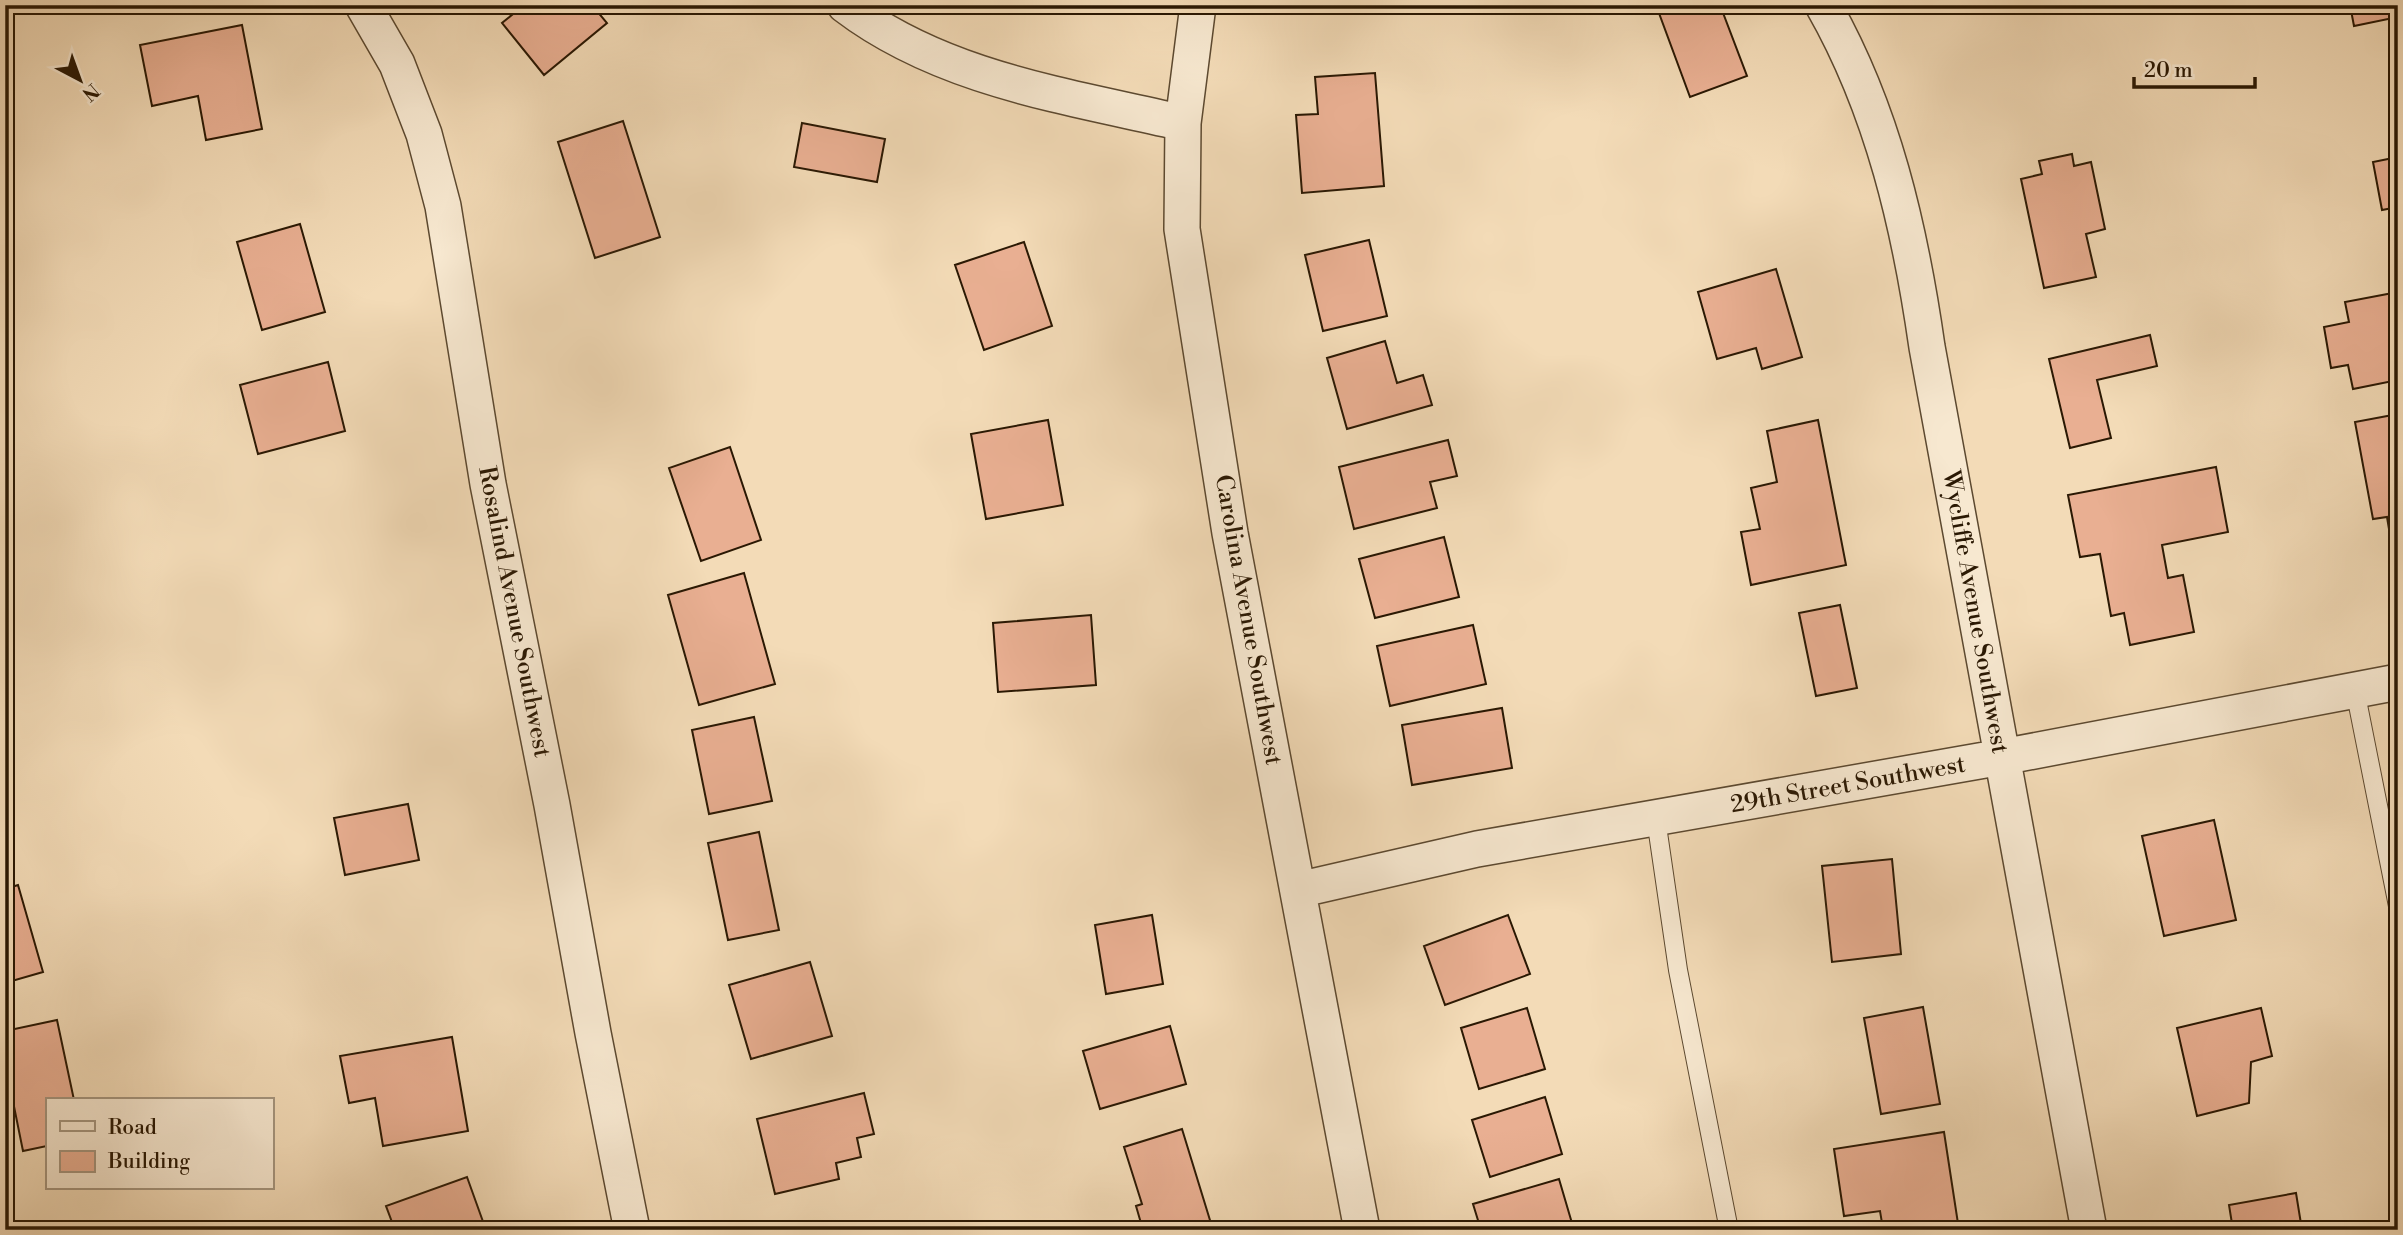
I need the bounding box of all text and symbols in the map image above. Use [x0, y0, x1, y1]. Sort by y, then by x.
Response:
north arrow [46, 46, 116, 116]
scale bar [2134, 46, 2254, 90]
text: 20 m [2144, 58, 2193, 84]
text: N [77, 78, 104, 106]
street label: Rosalind Avenue Southwest [471, 464, 557, 761]
street label: Wycliffe Avenue Southwest [1935, 467, 2015, 756]
street label: Carolina Avenue Southwest [1208, 472, 1288, 768]
street label: 29th Street Southwest [1728, 749, 1968, 820]
legend [46, 1098, 273, 1190]
text: Road [108, 1115, 157, 1141]
text: Building [107, 1149, 190, 1175]

